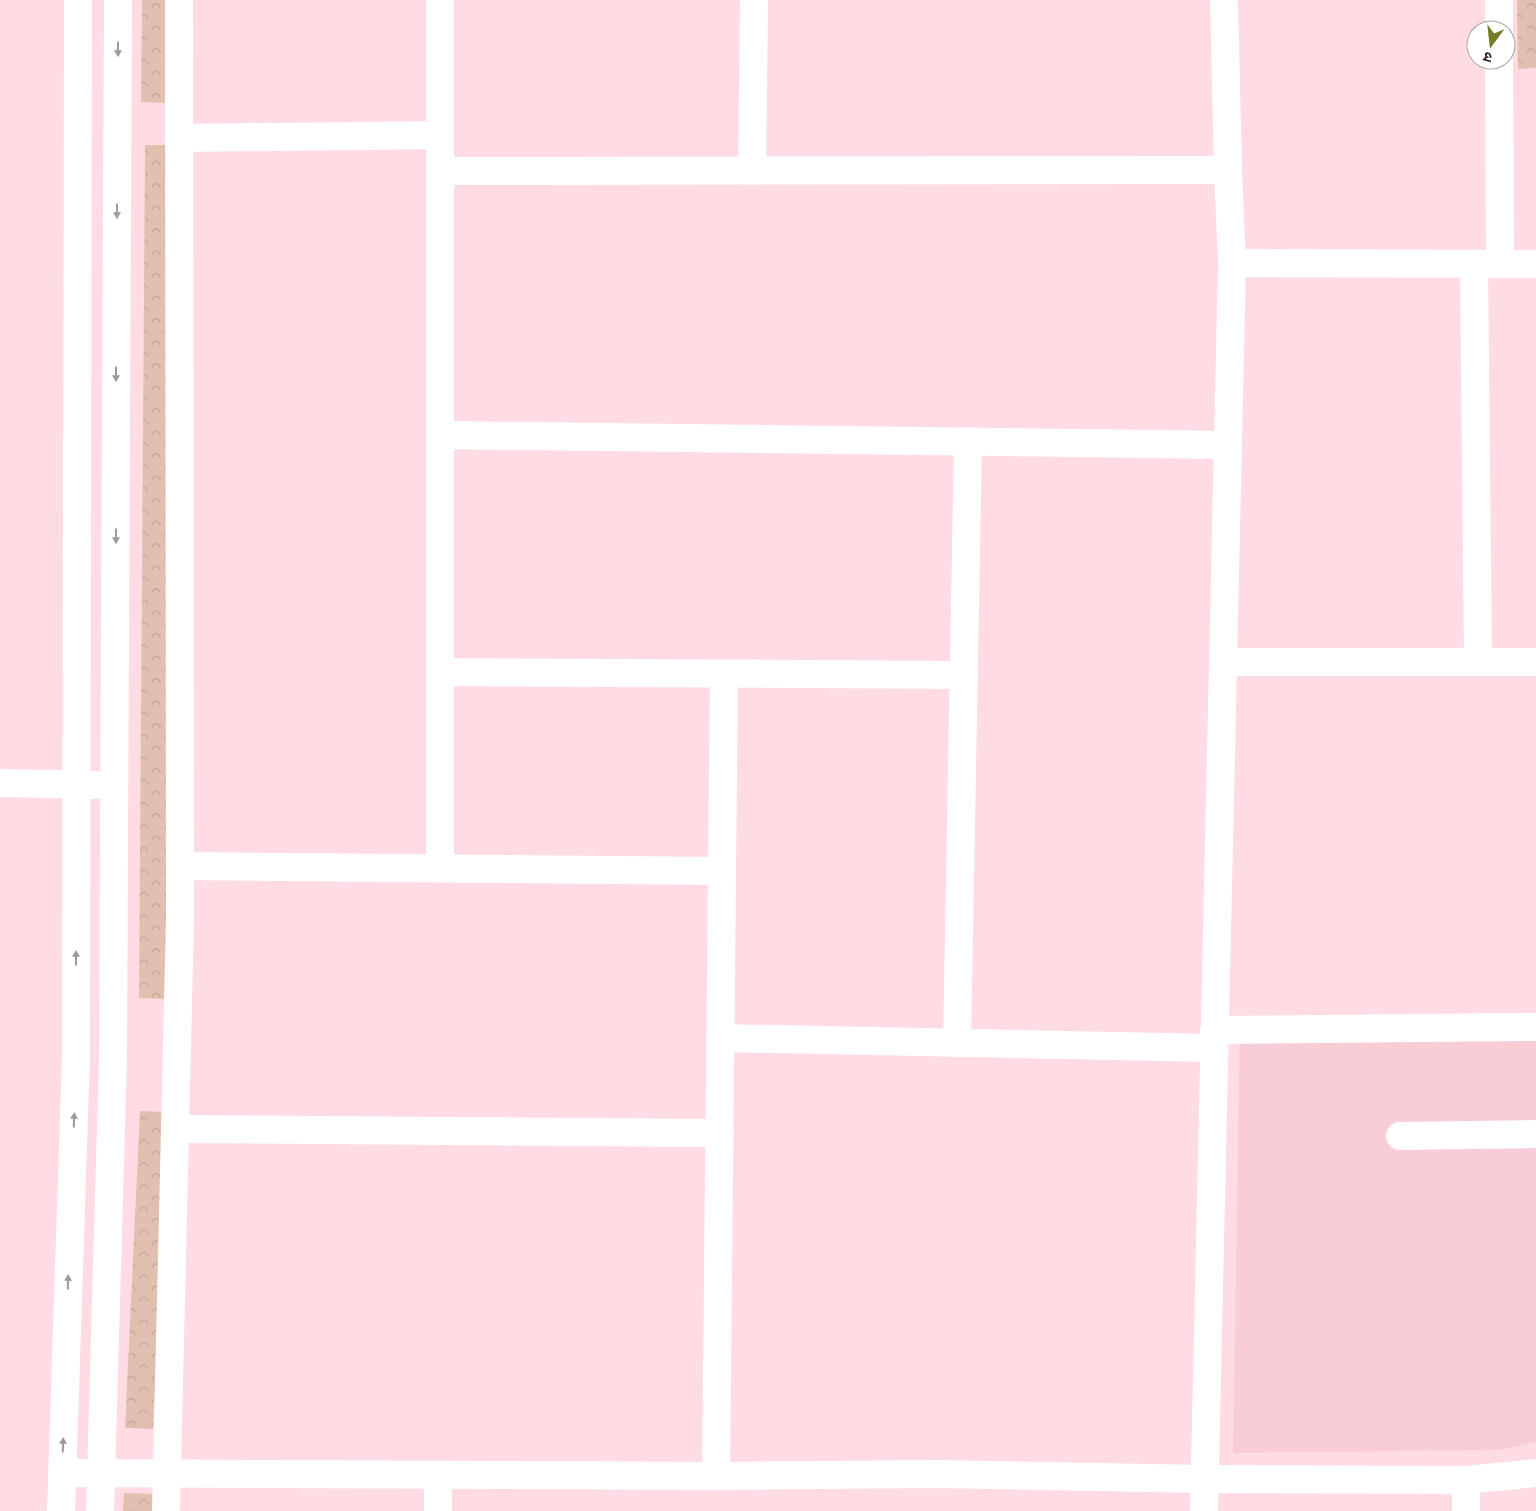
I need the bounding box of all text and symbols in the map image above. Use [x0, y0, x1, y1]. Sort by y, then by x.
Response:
north arrow [1466, 20, 1516, 70]
one-way arrow [114, 41, 122, 57]
text: उ [1481, 49, 1494, 67]
one-way arrow [113, 203, 121, 219]
one-way arrow [112, 366, 120, 382]
one-way arrow [111, 528, 119, 544]
one-way arrow [72, 949, 80, 965]
one-way arrow [70, 1112, 78, 1128]
one-way arrow [65, 1274, 73, 1290]
one-way arrow [59, 1437, 67, 1453]

